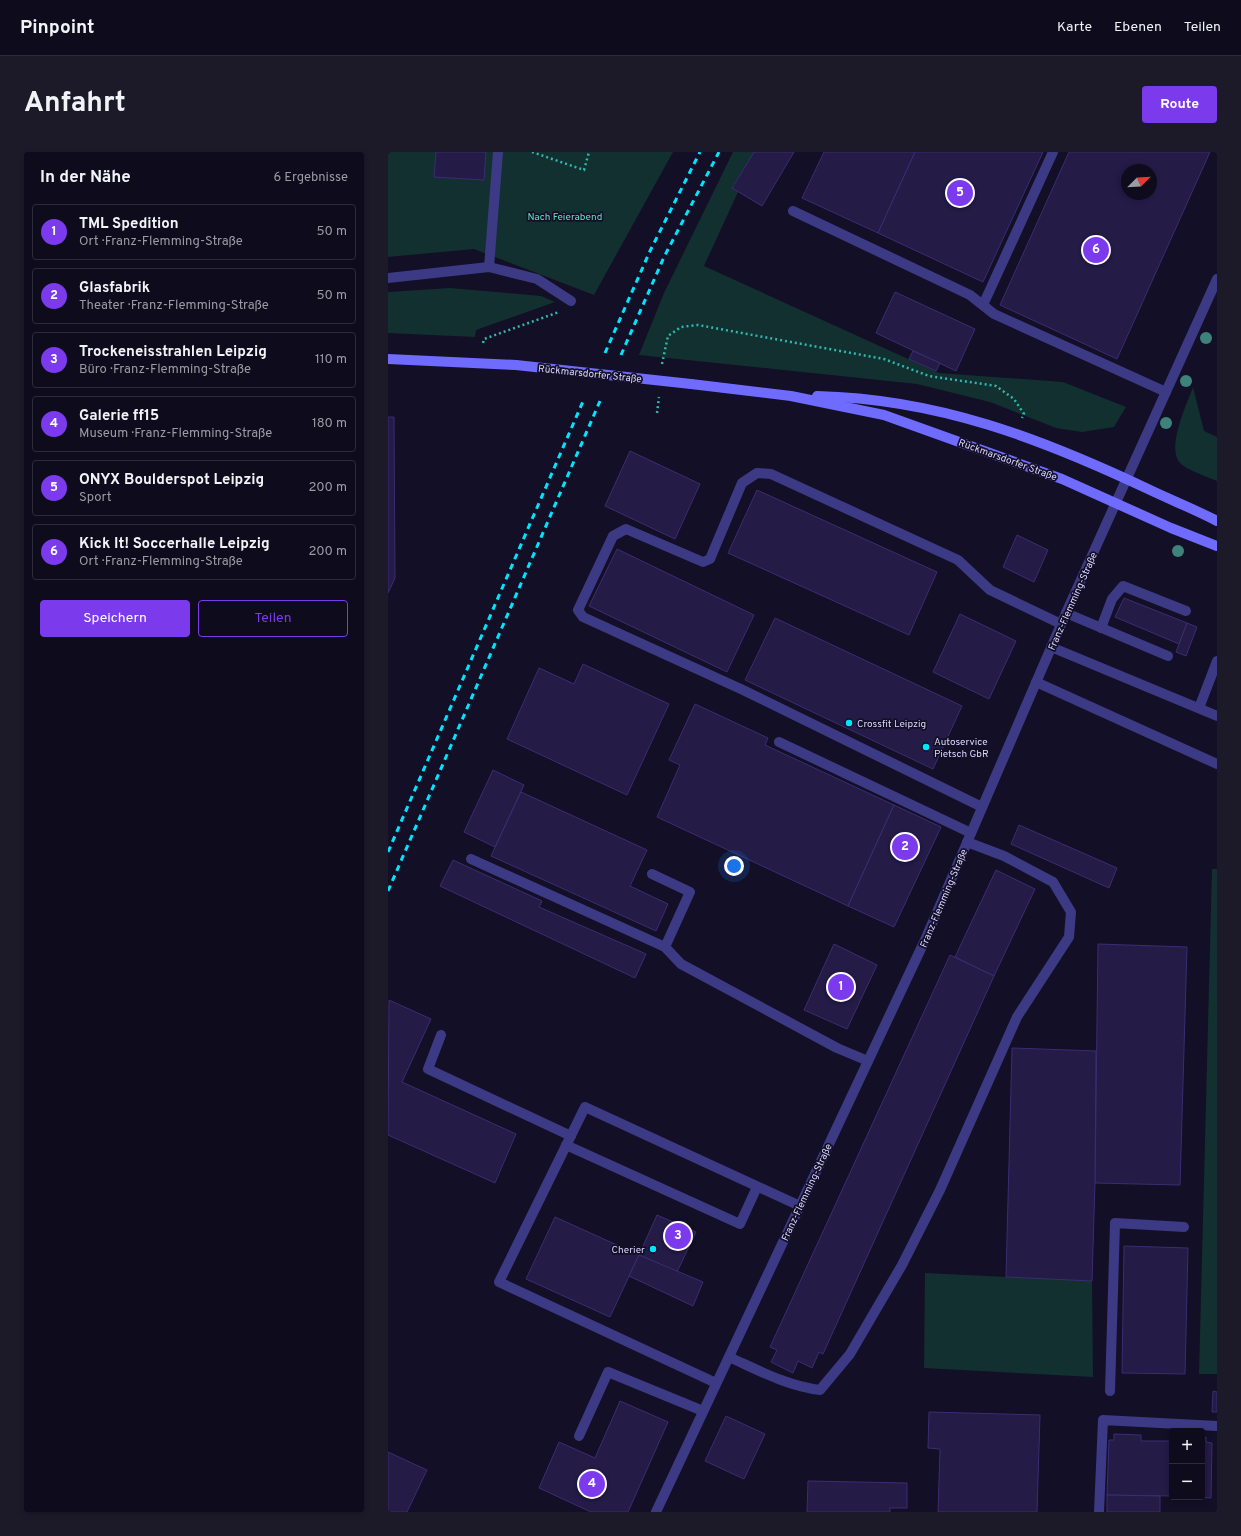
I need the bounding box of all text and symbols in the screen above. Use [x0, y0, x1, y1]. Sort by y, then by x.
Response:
text: Pinpoint [20, 16, 95, 40]
text: Karte [1057, 19, 1092, 36]
text: Ebenen [1114, 19, 1162, 36]
text: Teilen [1184, 19, 1221, 36]
text: Anfahrt [24, 86, 126, 122]
button: Route [1142, 86, 1217, 123]
north arrow [1121, 164, 1157, 200]
text: In der Nähe [40, 167, 131, 189]
text: 6 Ergebnisse [274, 170, 348, 186]
pin: 5 [947, 178, 973, 208]
park label: Nach Feierabend [527, 211, 603, 224]
text: TML Spedition [79, 215, 179, 234]
text: 1 [51, 224, 57, 240]
text: 50 m [317, 224, 347, 240]
text: Ort · Franz-Flemming-Straße [79, 234, 243, 250]
pin: 6 [1083, 235, 1109, 265]
text: Glasfabrik [79, 279, 150, 298]
text: 2 [50, 288, 58, 304]
text: 50 m [317, 288, 347, 304]
text: Theater · Franz-Flemming-Straße [79, 298, 269, 314]
text: Trockeneisstrahlen Leipzig [79, 343, 267, 362]
text: 3 [50, 352, 58, 368]
text: 110 m [315, 352, 347, 368]
text: Büro · Franz-Flemming-Straße [79, 362, 251, 378]
street label: Rückmarsdorfer Straße [537, 363, 642, 386]
text: Galerie ff15 [79, 407, 159, 426]
text: 4 [50, 416, 58, 432]
text: 180 m [312, 416, 347, 432]
text: Museum · Franz-Flemming-Straße [79, 426, 272, 442]
street label: Rückmarsdorfer Straße [956, 437, 1059, 484]
text: ONYX Boulderspot Leipzig [79, 471, 264, 490]
text: 5 [50, 480, 58, 496]
text: 200 m [308, 480, 347, 496]
text: Sport [79, 490, 112, 506]
text: Kick It! Soccerhalle Leipzig [79, 535, 270, 554]
text: 6 [50, 544, 58, 560]
text: 200 m [308, 544, 347, 560]
street label: Franz-Flemming-Straße [1046, 550, 1101, 653]
text: Ort · Franz-Flemming-Straße [79, 554, 243, 570]
button: Speichern [40, 600, 190, 637]
button: Teilen [198, 600, 348, 637]
marker: Crossfit Leipzig [844, 718, 854, 728]
place label: Crossfit Leipzig [857, 718, 926, 731]
place label: Autoservice Pietsch GbR [934, 736, 989, 761]
marker: Autoservice Pietsch GbR [921, 742, 931, 752]
pin: 2 [892, 832, 918, 862]
street label: Franz-Flemming-Straße [918, 847, 971, 950]
your location [724, 856, 744, 876]
pin: 1 [828, 972, 854, 1002]
street label: Franz-Flemming-Straße [779, 1142, 836, 1243]
pin: 3 [665, 1221, 691, 1251]
place label: Cherier [612, 1244, 645, 1257]
marker: Cherier [648, 1244, 658, 1254]
map controls [1169, 1428, 1205, 1500]
button: + [1169, 1428, 1205, 1464]
button: − [1169, 1464, 1205, 1500]
pin: 4 [579, 1469, 605, 1499]

